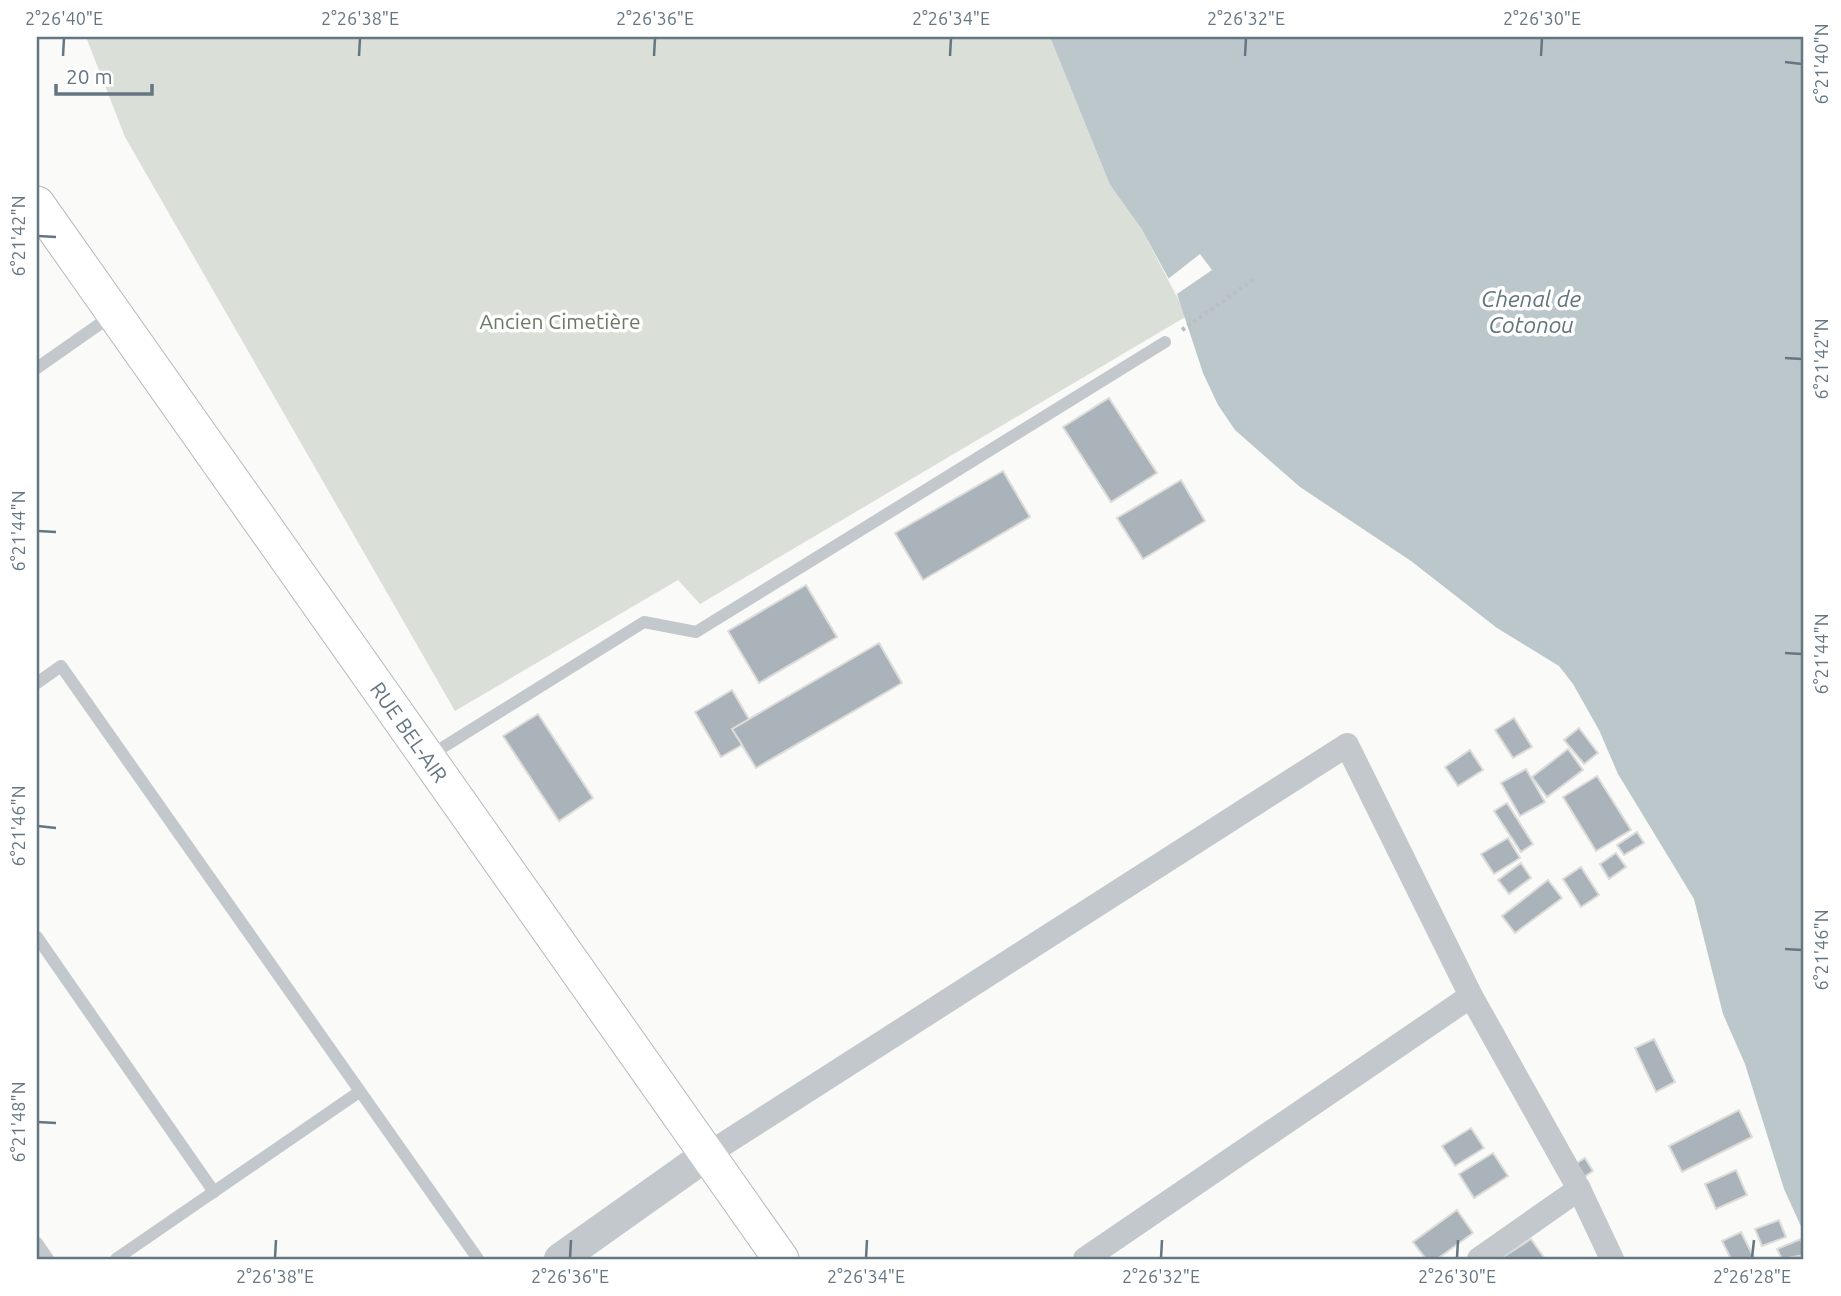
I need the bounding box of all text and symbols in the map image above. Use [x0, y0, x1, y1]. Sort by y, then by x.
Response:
text: 2°26'40"E [25, 8, 103, 28]
text: 2°26'38"E [321, 8, 399, 28]
text: 2°26'36"E [616, 8, 694, 28]
text: 2°26'34"E [912, 8, 990, 28]
text: 2°26'32"E [1207, 8, 1285, 28]
text: 2°26'30"E [1503, 8, 1581, 28]
text: 6°21'40"N [1811, 24, 1831, 104]
scale bar [56, 52, 152, 96]
text: 20 m [66, 64, 113, 88]
text: 6°21'42"N [8, 196, 28, 276]
water label: Chenal de Cotonou [1481, 286, 1582, 337]
park label: Ancien Cimetière [479, 309, 641, 333]
text: 6°21'42"N [1811, 319, 1831, 399]
text: 6°21'44"N [8, 491, 28, 571]
text: 6°21'44"N [1811, 614, 1831, 694]
street label: RUE BEL-AIR [366, 677, 453, 787]
text: 6°21'46"N [8, 786, 28, 866]
text: 6°21'46"N [1811, 910, 1831, 990]
text: 6°21'48"N [8, 1082, 28, 1162]
text: 2°26'38"E [236, 1266, 314, 1286]
text: 2°26'36"E [531, 1266, 609, 1286]
text: 2°26'34"E [827, 1266, 905, 1286]
text: 2°26'32"E [1122, 1266, 1200, 1286]
text: 2°26'30"E [1418, 1266, 1496, 1286]
text: 2°26'28"E [1713, 1266, 1791, 1286]

